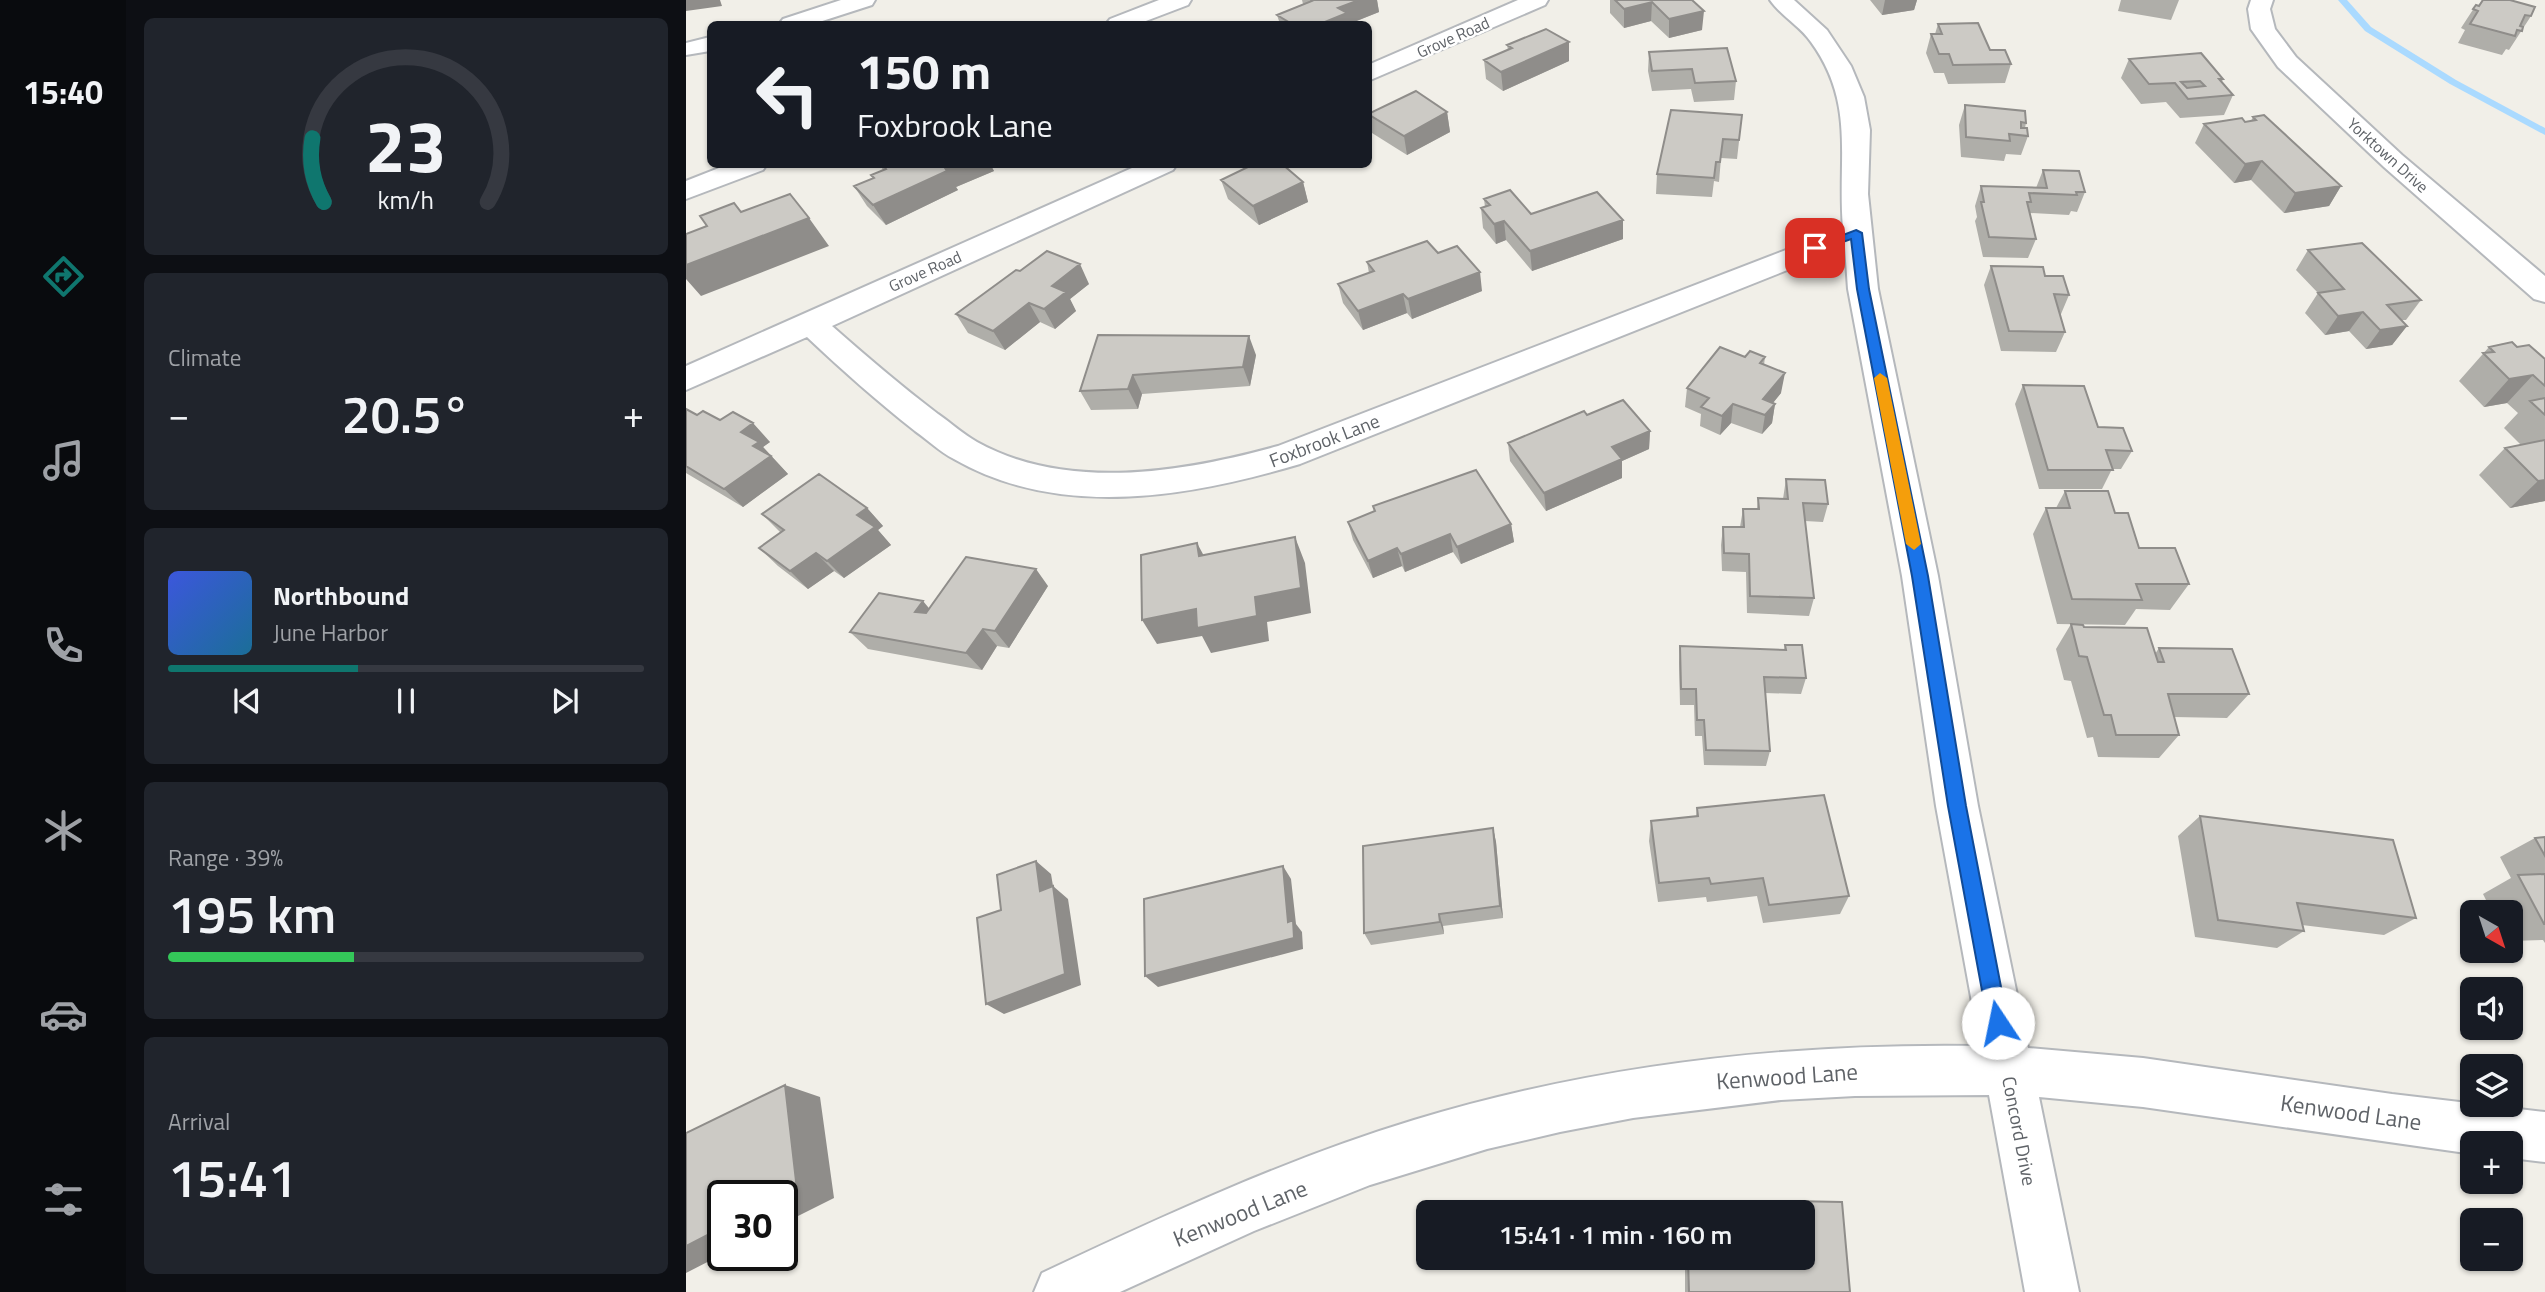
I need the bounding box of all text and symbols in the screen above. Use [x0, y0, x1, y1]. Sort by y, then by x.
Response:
street label: Grove Road [1413, 10, 1493, 64]
text: 150 m [857, 33, 991, 108]
icon: left [742, 49, 833, 140]
text: 15:40 [23, 68, 103, 116]
text: 23 [365, 91, 447, 201]
text: Foxbrook Lane [857, 101, 1053, 149]
street label: Yorktown Drive [2342, 112, 2434, 198]
text: km/h [378, 181, 434, 219]
pin [1785, 218, 1845, 278]
icon: arrive [1796, 229, 1834, 267]
street label: Grove Road [885, 244, 965, 298]
icon: directions [39, 252, 88, 301]
text: Climate [168, 340, 241, 375]
text: 20.5° [342, 374, 470, 453]
text: − [168, 385, 189, 443]
text: + [623, 385, 644, 443]
street label: Foxbrook Lane [1265, 406, 1383, 474]
icon: music [39, 436, 88, 485]
text: Northbound [273, 576, 409, 615]
text: June Harbor [273, 615, 388, 650]
icon: phone [39, 621, 88, 670]
icon: previous [228, 682, 266, 720]
icon: pause [387, 682, 425, 720]
icon: next [546, 682, 584, 720]
icon: climate [39, 806, 88, 855]
text: Range · 39% [168, 840, 283, 875]
text: 195 km [168, 874, 336, 953]
north arrow [2460, 900, 2524, 962]
map controls [2460, 900, 2523, 1271]
button: sound [2460, 977, 2523, 1040]
position arrow [1961, 986, 2035, 1060]
icon: car [39, 990, 88, 1039]
street label: Kenwood Lane [1715, 1054, 1859, 1098]
button: layers [2460, 1054, 2523, 1117]
street label: Concord Drive [1995, 1074, 2045, 1188]
street label: Kenwood Lane [2278, 1085, 2424, 1139]
text: Arrival [168, 1104, 230, 1139]
button: + [2460, 1131, 2523, 1194]
text: 15:41 [168, 1138, 297, 1217]
street label: Kenwood Lane [1168, 1170, 1312, 1256]
icon: filters [39, 1175, 88, 1224]
speed limit sign: 30 [707, 1180, 798, 1271]
button: − [2460, 1208, 2523, 1271]
text: 15:41 · 1 min · 160 m [1499, 1215, 1732, 1254]

